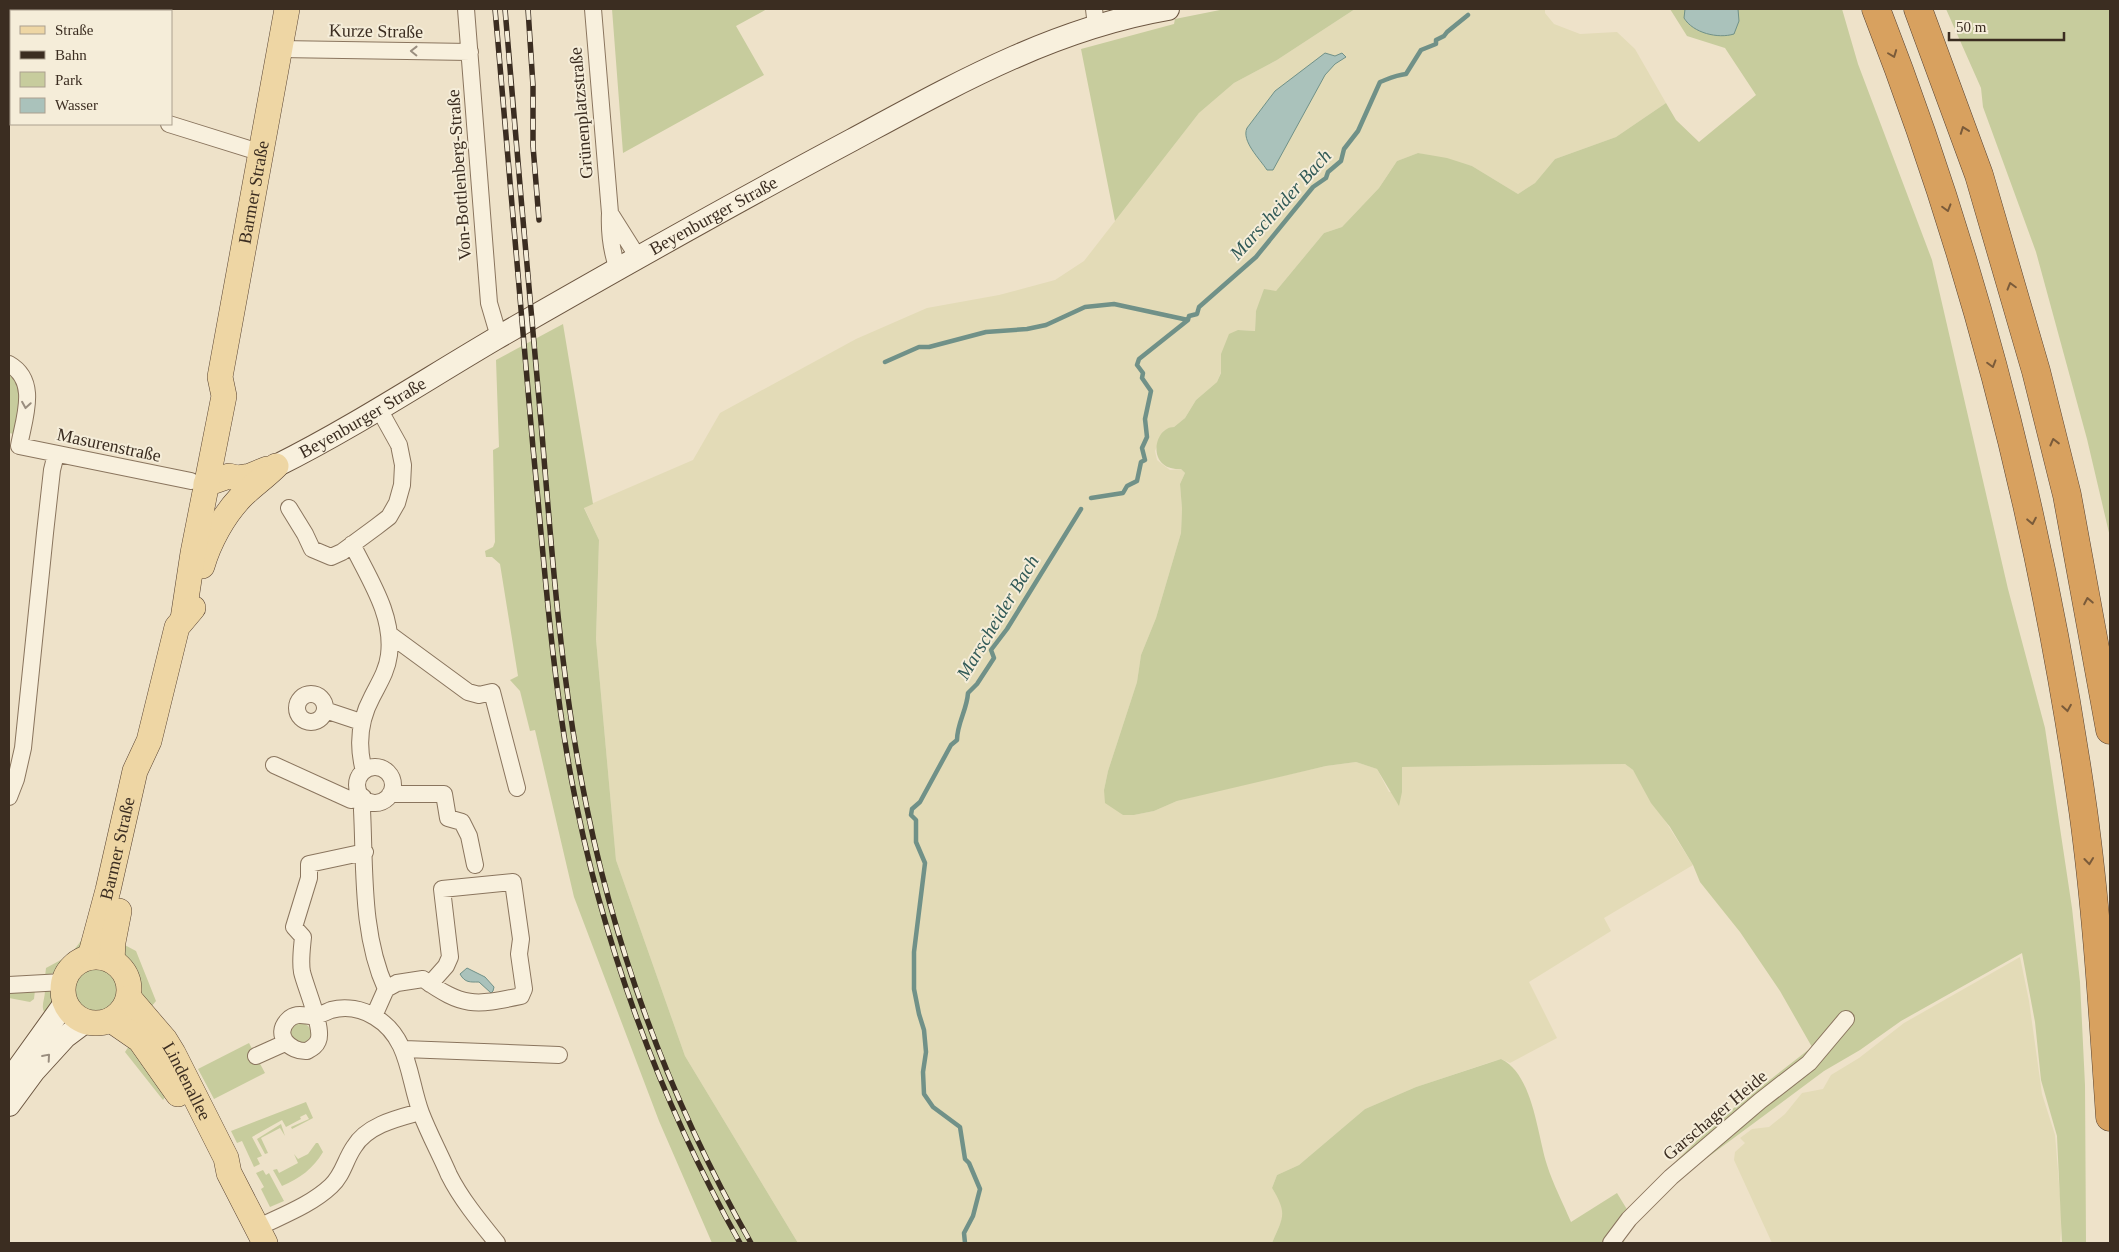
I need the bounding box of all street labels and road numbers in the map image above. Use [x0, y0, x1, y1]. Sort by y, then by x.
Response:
street label: Kurze Straße [329, 20, 423, 42]
street label: Grünenplatzstraße [565, 46, 597, 180]
street label: Von-Bottlenberg-Straße [443, 89, 475, 261]
street label: Barmer Straße [234, 139, 273, 245]
street label: Beyenburger Straße [646, 172, 781, 259]
street label: Beyenburger Straße [296, 373, 429, 462]
street label: Masurenstraße [55, 424, 163, 466]
street label: Barmer Straße [96, 795, 139, 902]
street label: Lindenallee [159, 1038, 215, 1124]
street label: Garschager Heide [1659, 1066, 1771, 1164]

